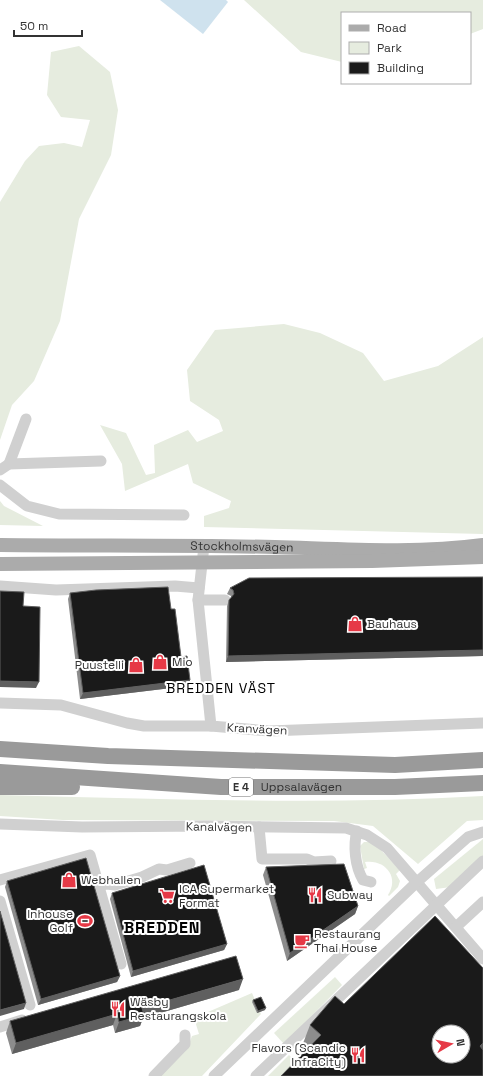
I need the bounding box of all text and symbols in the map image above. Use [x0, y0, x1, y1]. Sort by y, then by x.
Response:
scale bar [14, 12, 82, 38]
legend [341, 12, 471, 84]
text: 50 m [20, 18, 48, 34]
text: Road [377, 20, 406, 36]
text: Park [377, 40, 402, 56]
text: Building [377, 60, 424, 76]
street label: Stockholmsvägen [190, 538, 294, 556]
shop icon: Bauhaus [346, 615, 364, 633]
place label: Bauhaus [367, 616, 417, 632]
shop icon: Mio [151, 653, 169, 671]
place label: Mio [172, 654, 193, 670]
shop icon: Puustelli [127, 656, 145, 674]
place label: Puustelli [75, 657, 124, 673]
district label: BREDDEN VÄST [166, 679, 276, 697]
street label: Kranvägen [226, 719, 288, 739]
road number: E 4 [229, 778, 253, 796]
street label: Uppsalavägen [261, 779, 342, 795]
street label: Kanalvägen [186, 818, 252, 836]
shop icon: Webhallen [60, 871, 78, 889]
place label: Webhallen [81, 872, 141, 888]
place label: ICA Supermarket Format [179, 881, 274, 911]
restaurant icon: Subway [306, 886, 324, 904]
supermarket icon: ICA Supermarket Format [158, 887, 176, 905]
place label: Subway [327, 887, 373, 903]
place label: Inhouse Golf [27, 906, 73, 936]
sports icon: Inhouse Golf [76, 912, 94, 930]
district label: BREDDEN [123, 917, 201, 938]
place label: Restaurang Thai House [314, 926, 381, 956]
cafe icon: Restaurang Thai House [293, 932, 311, 950]
place label: Wäsby Restaurangskola [130, 994, 227, 1024]
restaurant icon: Wäsby Restaurangskola [109, 1000, 127, 1018]
north arrow [431, 1024, 471, 1064]
text: N [453, 1038, 468, 1047]
place label: Flavors (Scandic InfraCity) [251, 1040, 346, 1070]
restaurant icon: Flavors (Scandic InfraCity) [349, 1046, 367, 1064]

